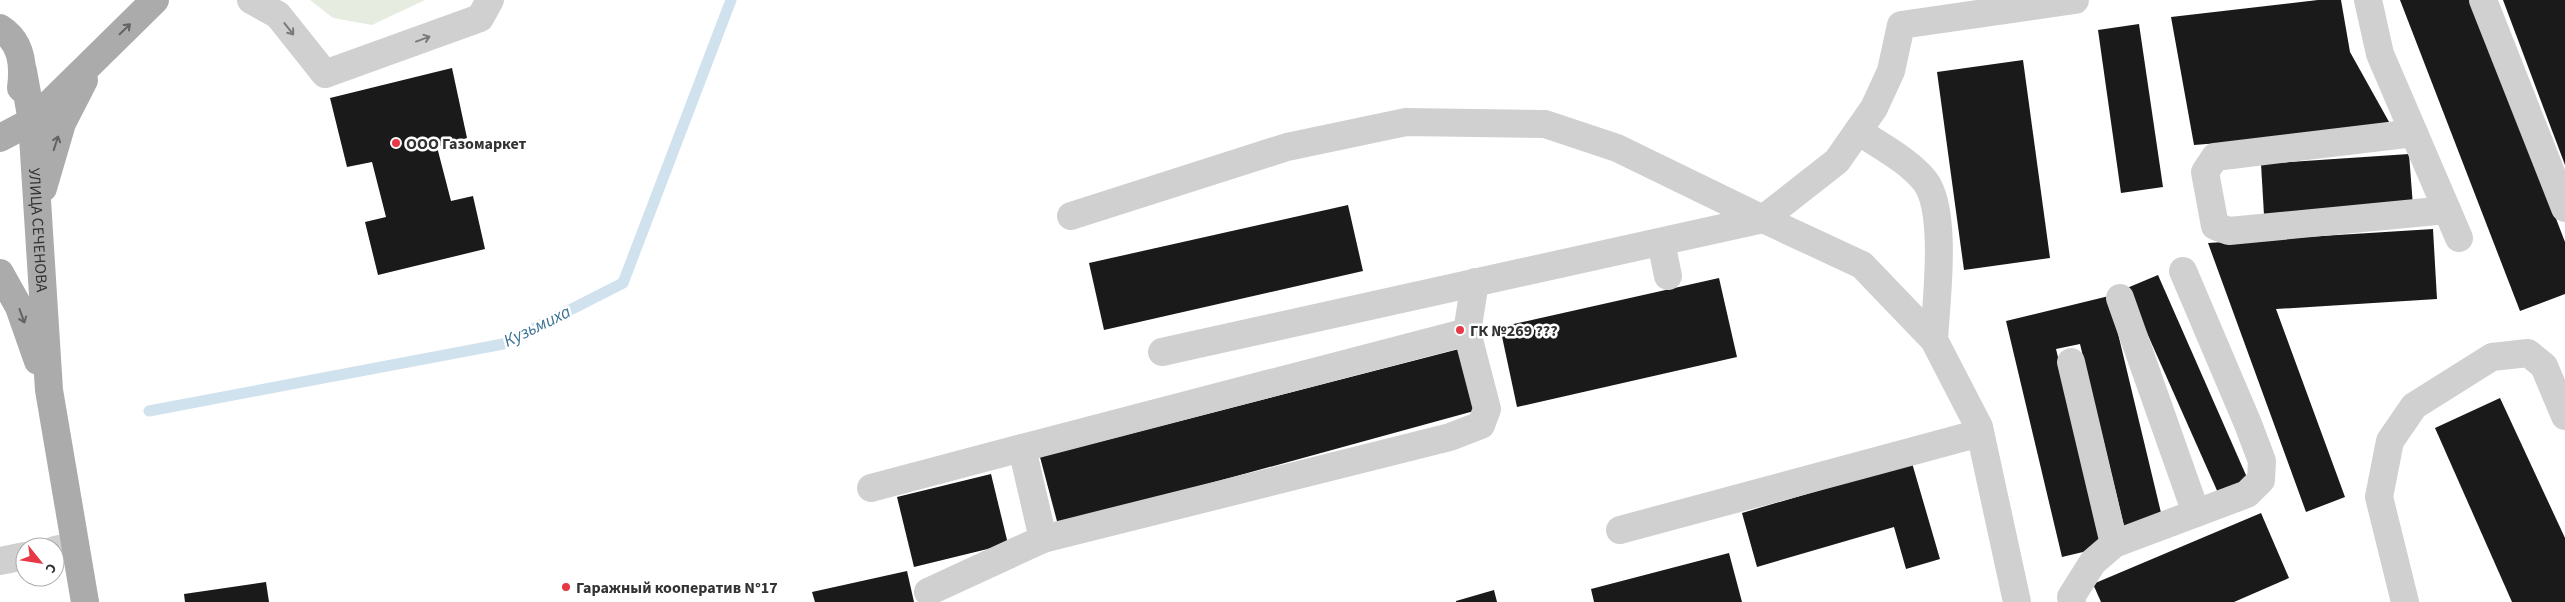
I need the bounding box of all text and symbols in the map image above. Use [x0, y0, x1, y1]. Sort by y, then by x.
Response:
one-way arrow [283, 22, 294, 35]
one-way arrow [119, 23, 131, 35]
one-way arrow [415, 34, 430, 43]
place label: ООО Газомаркет [406, 133, 527, 155]
one-way arrow [52, 136, 61, 152]
marker: ООО Газомаркет [390, 137, 402, 149]
street label: УЛИЦА СЕЧЕНОВА [23, 167, 53, 293]
water label: Кузьмиха [499, 299, 575, 353]
one-way arrow [18, 308, 27, 323]
place label: ГК №269 ??? [1470, 320, 1558, 342]
marker: ГК №269 ??? [1454, 324, 1466, 336]
north arrow [15, 537, 65, 587]
text: С [40, 559, 61, 577]
place label: Гаражный кооператив N°17 [576, 577, 778, 599]
marker: Гаражный кооператив N°17 [560, 581, 572, 593]

